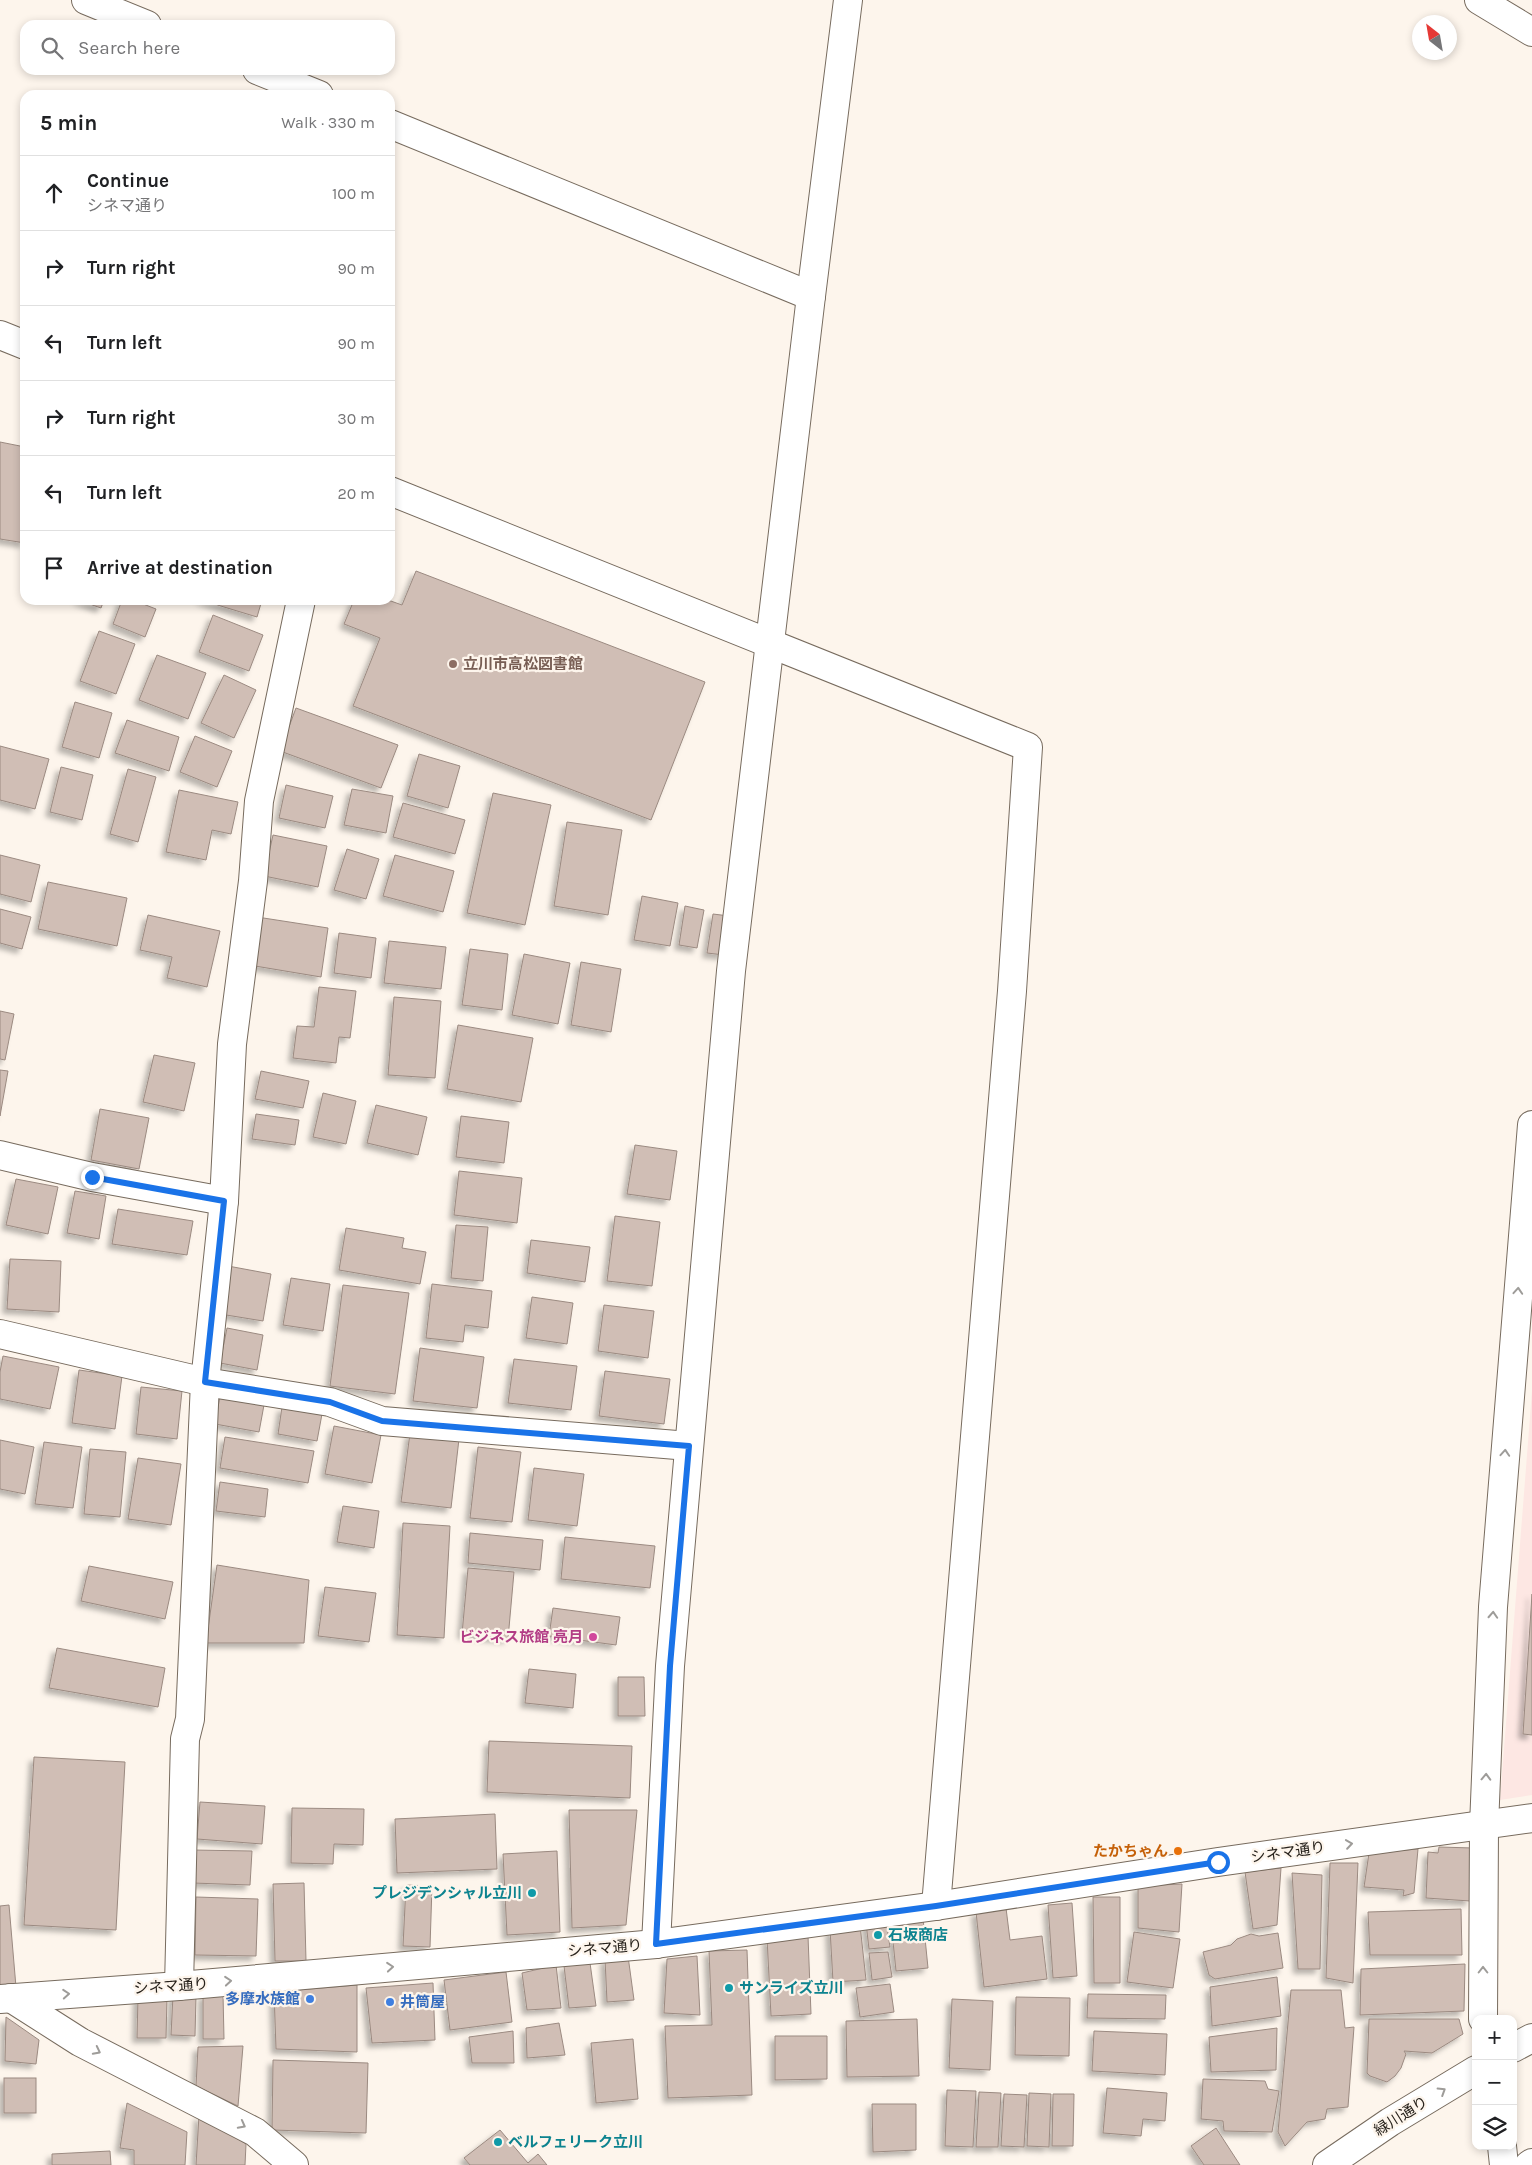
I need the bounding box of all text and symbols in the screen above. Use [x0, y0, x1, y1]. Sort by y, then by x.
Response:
north arrow [1412, 15, 1457, 60]
search box [20, 20, 395, 75]
icon: search [38, 34, 66, 62]
text: Search here [78, 37, 180, 59]
text: 5 min [40, 111, 97, 135]
text: Walk · 330 m [281, 113, 375, 132]
text: Continue [87, 170, 169, 192]
icon: ahead [40, 179, 68, 207]
text: 100 m [332, 184, 375, 203]
text: シネマ通り [87, 196, 167, 215]
icon: right [40, 254, 68, 282]
text: Turn right [87, 257, 176, 279]
text: 90 m [337, 259, 375, 278]
icon: left [40, 329, 68, 357]
text: Turn left [87, 332, 162, 354]
text: 90 m [337, 334, 375, 353]
icon: right [40, 404, 68, 432]
text: Turn right [87, 407, 176, 429]
text: 30 m [337, 409, 375, 428]
icon: left [40, 479, 68, 507]
text: Turn left [87, 482, 162, 504]
text: 20 m [337, 484, 375, 503]
icon: arrive [40, 554, 68, 582]
text: Arrive at destination [87, 557, 273, 579]
place label: 立川市高松図書館 [463, 655, 583, 673]
marker: 立川市高松図書館 [447, 658, 459, 670]
route end [81, 1166, 104, 1189]
one-way arrow [1512, 1286, 1523, 1294]
one-way arrow [1499, 1448, 1510, 1456]
one-way arrow [1487, 1611, 1498, 1619]
place label: ビジネス旅館 亮月 [459, 1628, 583, 1646]
marker: ビジネス旅館 亮月 [587, 1631, 599, 1643]
one-way arrow [1480, 1773, 1491, 1781]
street label: シネマ通り [1250, 1838, 1326, 1866]
one-way arrow [1346, 1839, 1354, 1850]
place label: たかちゃん [1093, 1842, 1168, 1860]
marker: たかちゃん [1172, 1845, 1184, 1857]
route start [1207, 1851, 1230, 1874]
place label: プレジデンシャル立川 [372, 1884, 522, 1902]
marker: プレジデンシャル立川 [526, 1887, 538, 1899]
place label: 石坂商店 [888, 1926, 948, 1944]
marker: 石坂商店 [872, 1929, 884, 1941]
street label: シネマ通り [567, 1936, 643, 1960]
one-way arrow [386, 1962, 394, 1973]
one-way arrow [1478, 1966, 1488, 1974]
street label: シネマ通り [133, 1974, 209, 1998]
one-way arrow [224, 1976, 232, 1987]
place label: サンライズ立川 [739, 1979, 844, 1997]
marker: サンライズ立川 [723, 1982, 735, 1994]
one-way arrow [62, 1989, 70, 2000]
place label: 多摩水族館 [225, 1990, 300, 2008]
marker: 多摩水族館 [304, 1993, 316, 2005]
place label: 井筒屋 [400, 1993, 445, 2011]
marker: 井筒屋 [384, 1996, 396, 2008]
map controls [1472, 2015, 1517, 2150]
button: + [1472, 2015, 1517, 2060]
one-way arrow [92, 2045, 101, 2055]
button: − [1472, 2060, 1517, 2105]
one-way arrow [1436, 2087, 1445, 2097]
street label: 緑川通り [1371, 2092, 1431, 2140]
button: layers [1472, 2105, 1517, 2150]
one-way arrow [237, 2119, 246, 2129]
place label: ベルフェリーク立川 [508, 2133, 643, 2151]
marker: ベルフェリーク立川 [492, 2136, 504, 2148]

